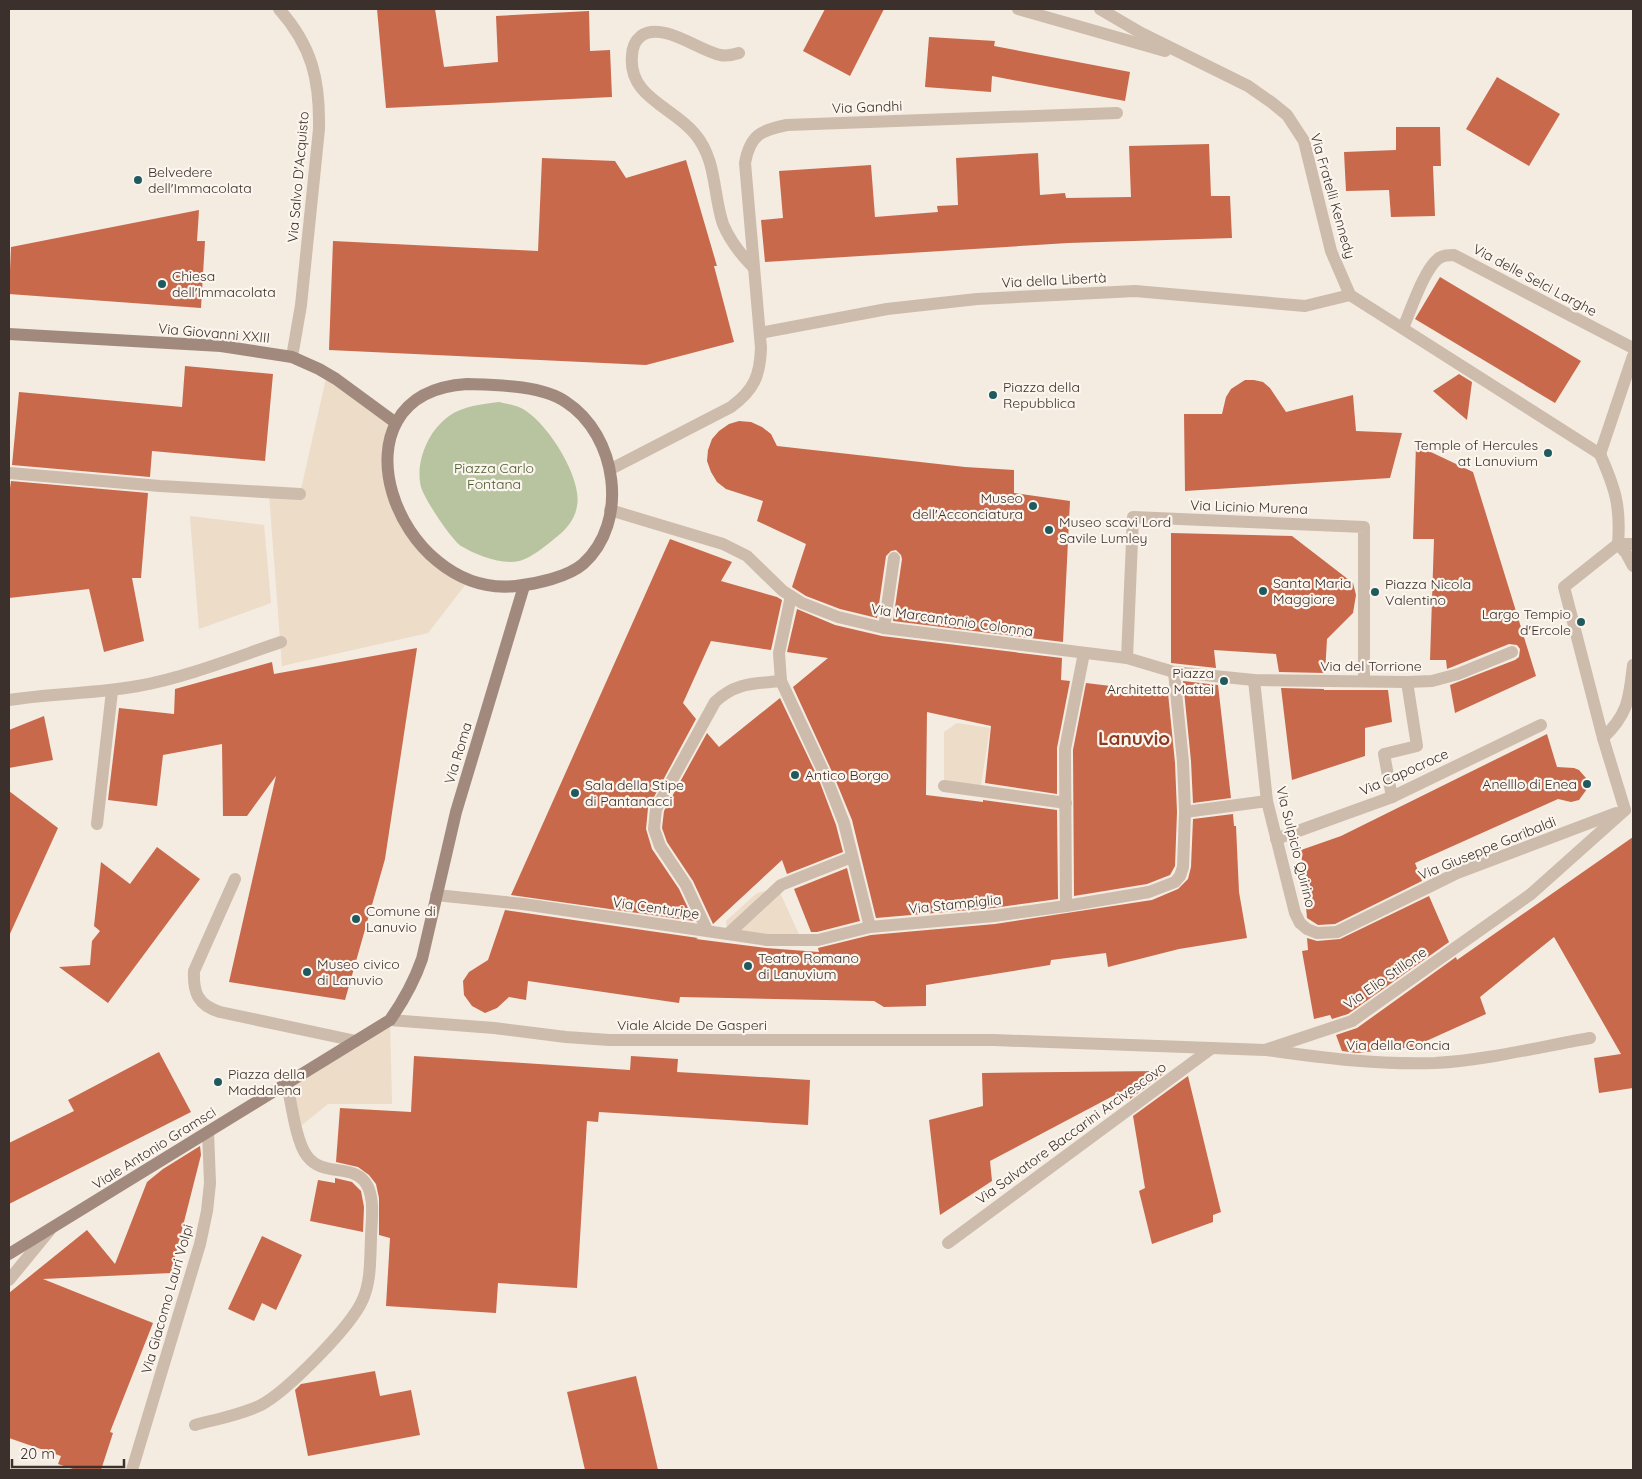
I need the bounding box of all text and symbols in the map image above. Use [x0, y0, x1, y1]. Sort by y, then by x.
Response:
street label: Via Gandhi [831, 97, 903, 117]
street label: Via Salvo D'Acquisto [283, 111, 313, 243]
street label: Via Fratelli Kennedy [1306, 131, 1360, 261]
place label: Belvedere dell'Immacolata [148, 163, 252, 197]
marker: Belvedere dell'Immacolata [132, 174, 144, 186]
street label: Via delle Selci Larghe [1470, 240, 1600, 320]
place label: Chiesa dell'Immacolata [172, 267, 276, 301]
street label: Via della Libertà [1001, 268, 1107, 292]
marker: Chiesa dell'Immacolata [156, 278, 168, 290]
street label: Via Giovanni XXIII [157, 319, 271, 347]
place label: Piazza della Repubblica [1003, 378, 1080, 412]
marker: Piazza della Repubblica [987, 389, 999, 401]
place label: Temple of Hercules at Lanuvium [1414, 436, 1538, 470]
marker: Temple of Hercules at Lanuvium [1542, 447, 1554, 459]
park label: Piazza Carlo Fontana [454, 459, 534, 493]
place label: Museo dell'Acconciatura [912, 489, 1023, 523]
street label: Via Licinio Murena [1190, 496, 1308, 518]
marker: Museo dell'Acconciatura [1027, 500, 1039, 512]
place label: Museo scavi Lord Savile Lumley [1059, 513, 1171, 547]
marker: Museo scavi Lord Savile Lumley [1043, 524, 1055, 536]
place label: Santa Maria Maggiore [1273, 574, 1351, 608]
place label: Piazza Nicola Valentino [1385, 575, 1471, 609]
marker: Santa Maria Maggiore [1257, 585, 1269, 597]
marker: Piazza Nicola Valentino [1369, 586, 1381, 598]
street label: Via Marcantonio Colonna [870, 600, 1034, 640]
place label: Largo Tempio d'Ercole [1482, 605, 1571, 639]
marker: Largo Tempio d'Ercole [1575, 616, 1587, 628]
street label: Via del Torrione [1320, 657, 1422, 675]
place label: Piazza Architetto Mattei [1107, 664, 1214, 698]
marker: Piazza Architetto Mattei [1218, 675, 1230, 687]
street label: Via Roma [440, 720, 476, 786]
district label: Lanuvio [1098, 726, 1170, 750]
street label: Via Capocroce [1357, 744, 1451, 800]
place label: Antico Borgo [805, 766, 889, 784]
marker: Antico Borgo [789, 769, 801, 781]
place label: Anelllo di Enea [1482, 775, 1577, 793]
place label: Sala della Stipe di Pantanacci [585, 776, 684, 810]
marker: Anelllo di Enea [1581, 778, 1593, 790]
street label: Via Sulpicio Quirino [1272, 784, 1320, 910]
marker: Sala della Stipe di Pantanacci [569, 787, 581, 799]
street label: Via Giuseppe Garibaldi [1416, 812, 1558, 884]
street label: Via Stampiglia [908, 890, 1002, 918]
street label: Via Centuripe [612, 893, 701, 923]
place label: Comune di Lanuvio [366, 902, 436, 936]
marker: Comune di Lanuvio [350, 913, 362, 925]
street label: Via Elio Stillone [1340, 943, 1430, 1013]
place label: Teatro Romano di Lanuvium [758, 949, 859, 983]
place label: Museo civico di Lanuvio [317, 955, 400, 989]
marker: Teatro Romano di Lanuvium [742, 960, 754, 972]
marker: Museo civico di Lanuvio [301, 966, 313, 978]
street label: Viale Alcide De Gasperi [617, 1016, 767, 1034]
street label: Via della Concia [1346, 1036, 1450, 1054]
street label: Via Salvatore Baccarini Arcivescovo [972, 1058, 1170, 1208]
place label: Piazza della Maddalena [228, 1065, 305, 1099]
marker: Piazza della Maddalena [212, 1076, 224, 1088]
street label: Viale Antonio Gramsci [89, 1103, 219, 1193]
street label: Via Giacomo Lauri Volpi [137, 1222, 197, 1376]
scale bar [12, 1436, 125, 1468]
text: 20 m [20, 1444, 55, 1463]

